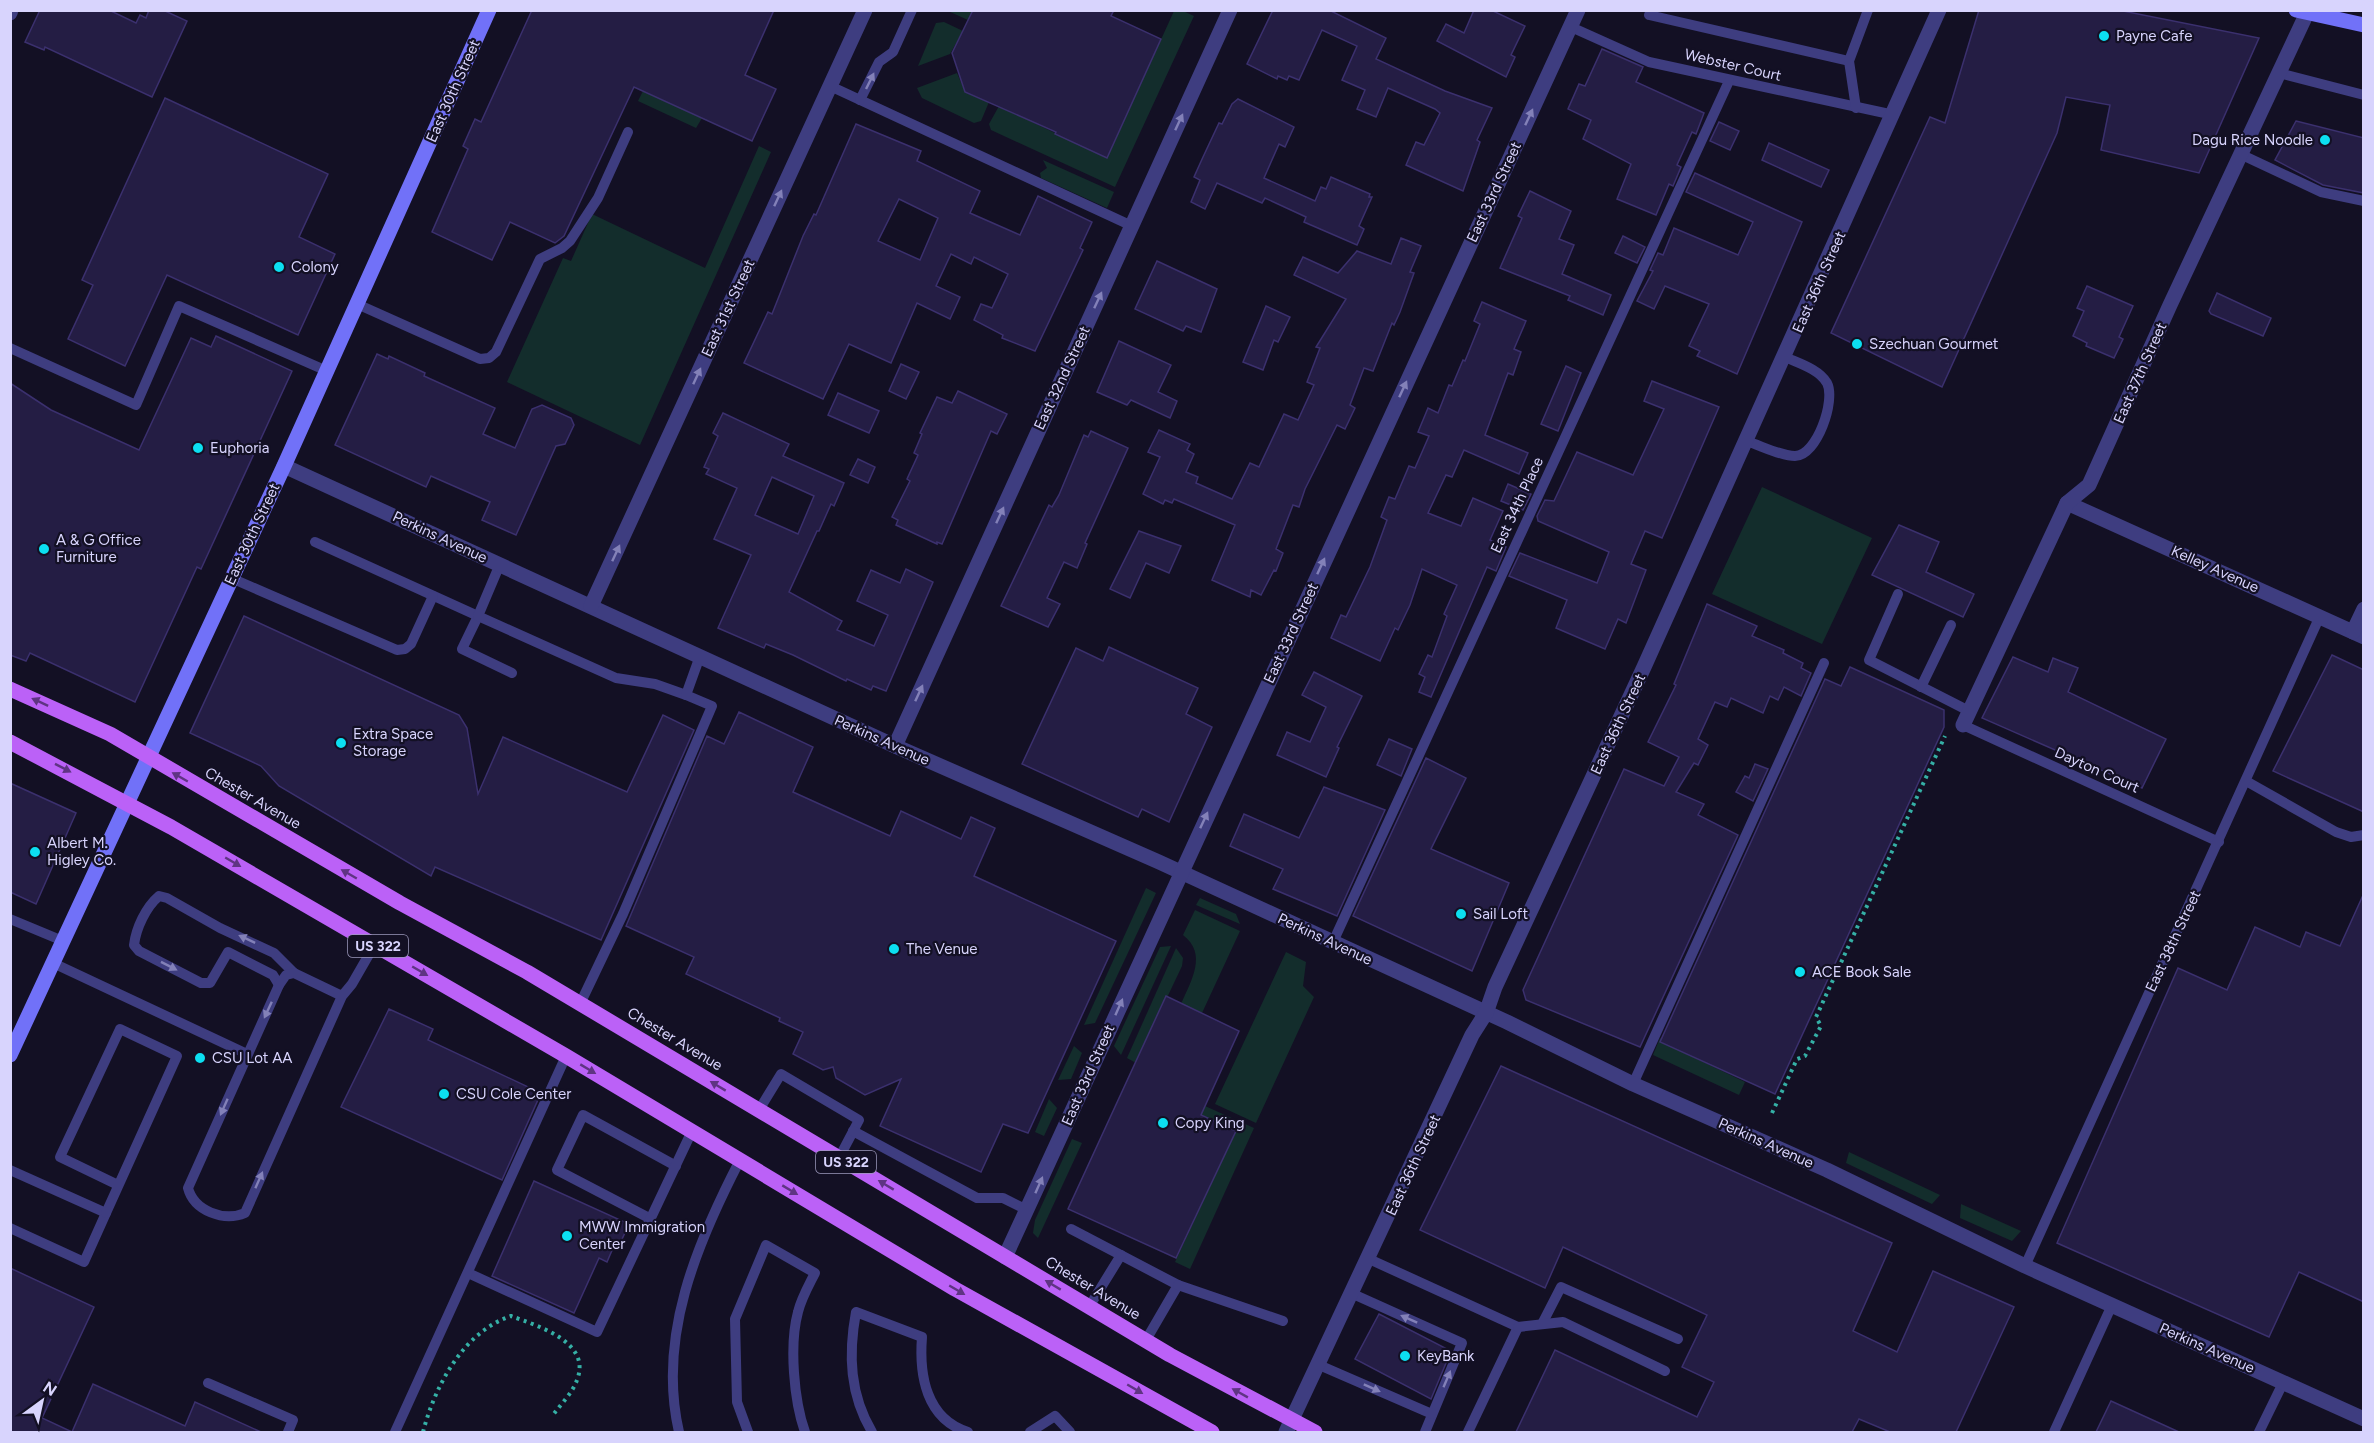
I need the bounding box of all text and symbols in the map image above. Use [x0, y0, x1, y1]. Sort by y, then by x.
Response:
place label: Payne Cafe [2116, 27, 2192, 45]
marker: Payne Cafe [2097, 29, 2111, 43]
street label: East 30th Street [422, 37, 484, 145]
street label: Webster Court [1683, 45, 1784, 85]
one-way arrow [865, 72, 875, 89]
one-way arrow [1524, 108, 1534, 126]
one-way arrow [1175, 114, 1184, 131]
place label: Dagu Rice Noodle [2192, 131, 2313, 149]
marker: Dagu Rice Noodle [2318, 133, 2332, 147]
street label: East 33rd Street [1463, 139, 1525, 245]
one-way arrow [774, 190, 783, 207]
street label: East 36th Street [1789, 228, 1850, 336]
street label: East 31st Street [698, 256, 759, 360]
place label: Colony [291, 258, 339, 276]
marker: Colony [272, 260, 286, 274]
one-way arrow [1094, 291, 1103, 308]
street label: East 37th Street [2110, 319, 2170, 426]
street label: East 32nd Street [1030, 323, 1094, 433]
place label: Szechuan Gourmet [1869, 335, 1999, 353]
marker: Szechuan Gourmet [1850, 337, 1864, 351]
one-way arrow [692, 366, 702, 384]
one-way arrow [1399, 381, 1408, 398]
place label: Euphoria [210, 439, 269, 457]
marker: Euphoria [191, 441, 205, 455]
street label: East 34th Place [1487, 454, 1547, 556]
street label: East 30th Street [221, 480, 284, 588]
one-way arrow [995, 506, 1005, 524]
street label: Perkins Avenue [390, 507, 490, 567]
place label: A & G Office Furniture [56, 531, 141, 566]
marker: A & G Office Furniture [37, 542, 51, 556]
street label: Kelley Avenue [2168, 542, 2262, 596]
one-way arrow [611, 544, 620, 561]
one-way arrow [1317, 558, 1326, 575]
street label: East 33rd Street [1260, 580, 1322, 686]
street label: East 36th Street [1587, 670, 1649, 777]
one-way arrow [914, 683, 924, 701]
one-way arrow [31, 698, 48, 707]
street label: Perkins Avenue [832, 711, 932, 769]
place label: Extra Space Storage [353, 725, 433, 760]
marker: Extra Space Storage [334, 736, 348, 750]
street label: Dayton Court [2052, 743, 2142, 797]
one-way arrow [54, 763, 71, 773]
street label: Chester Avenue [202, 763, 304, 833]
one-way arrow [171, 772, 188, 782]
one-way arrow [1200, 811, 1209, 828]
place label: Albert M. Higley Co. [47, 834, 116, 869]
marker: Albert M. Higley Co. [28, 845, 42, 859]
one-way arrow [225, 857, 241, 868]
one-way arrow [340, 869, 357, 879]
street label: East 38th Street [2142, 887, 2205, 995]
place label: Sail Loft [1473, 905, 1528, 923]
marker: Sail Loft [1454, 907, 1468, 921]
street label: Perkins Avenue [1275, 909, 1375, 969]
one-way arrow [238, 935, 255, 944]
road number: US 322 [348, 935, 408, 957]
place label: The Venue [906, 940, 977, 958]
marker: The Venue [887, 942, 901, 956]
one-way arrow [160, 961, 177, 971]
place label: ACE Book Sale [1812, 963, 1911, 981]
one-way arrow [412, 965, 428, 976]
marker: ACE Book Sale [1793, 965, 1807, 979]
one-way arrow [1114, 997, 1124, 1015]
one-way arrow [263, 1001, 272, 1018]
street label: Chester Avenue [624, 1004, 726, 1074]
street label: East 33rd Street [1058, 1021, 1118, 1128]
place label: CSU Lot AA [212, 1049, 293, 1067]
marker: CSU Lot AA [193, 1051, 207, 1065]
one-way arrow [580, 1064, 596, 1075]
one-way arrow [710, 1080, 726, 1091]
place label: CSU Cole Center [456, 1085, 571, 1103]
marker: CSU Cole Center [437, 1087, 451, 1101]
one-way arrow [219, 1099, 228, 1116]
street label: East 36th Street [1382, 1111, 1444, 1218]
place label: Copy King [1175, 1114, 1245, 1132]
street label: Perkins Avenue [1716, 1114, 1816, 1172]
marker: Copy King [1156, 1116, 1170, 1130]
road number: US 322 [816, 1151, 876, 1173]
one-way arrow [255, 1171, 264, 1189]
one-way arrow [1034, 1176, 1043, 1193]
one-way arrow [878, 1180, 894, 1191]
one-way arrow [782, 1185, 799, 1195]
place label: MWW Immigration Center [579, 1218, 705, 1253]
marker: MWW Immigration Center [560, 1229, 574, 1243]
street label: Chester Avenue [1042, 1253, 1144, 1323]
one-way arrow [1044, 1280, 1061, 1290]
one-way arrow [949, 1285, 966, 1295]
one-way arrow [1400, 1314, 1417, 1323]
street label: Perkins Avenue [2157, 1319, 2257, 1377]
place label: KeyBank [1417, 1347, 1475, 1365]
marker: KeyBank [1398, 1349, 1412, 1363]
one-way arrow [1442, 1369, 1452, 1387]
north arrow [12, 1371, 72, 1431]
text: N [40, 1378, 60, 1400]
one-way arrow [1364, 1383, 1382, 1393]
one-way arrow [1127, 1384, 1144, 1394]
one-way arrow [1232, 1388, 1249, 1398]

